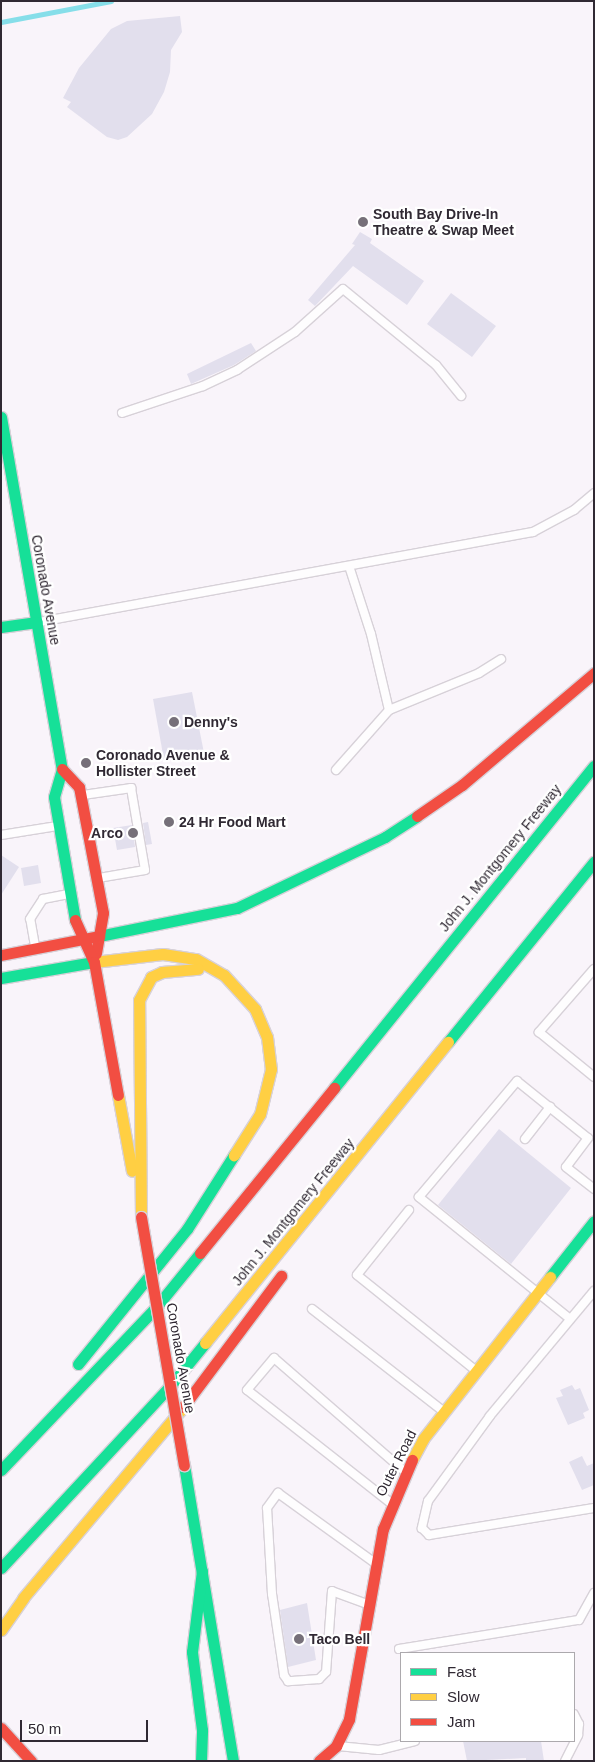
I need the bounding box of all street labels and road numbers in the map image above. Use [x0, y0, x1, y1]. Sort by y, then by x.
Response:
street label: Coronado Avenue [28, 533, 64, 647]
street label: John J. Montgomery Freeway [435, 781, 565, 935]
street label: John J. Montgomery Freeway [228, 1135, 358, 1289]
street label: Coronado Avenue [163, 1301, 199, 1415]
street label: Outer Road [372, 1427, 420, 1499]

